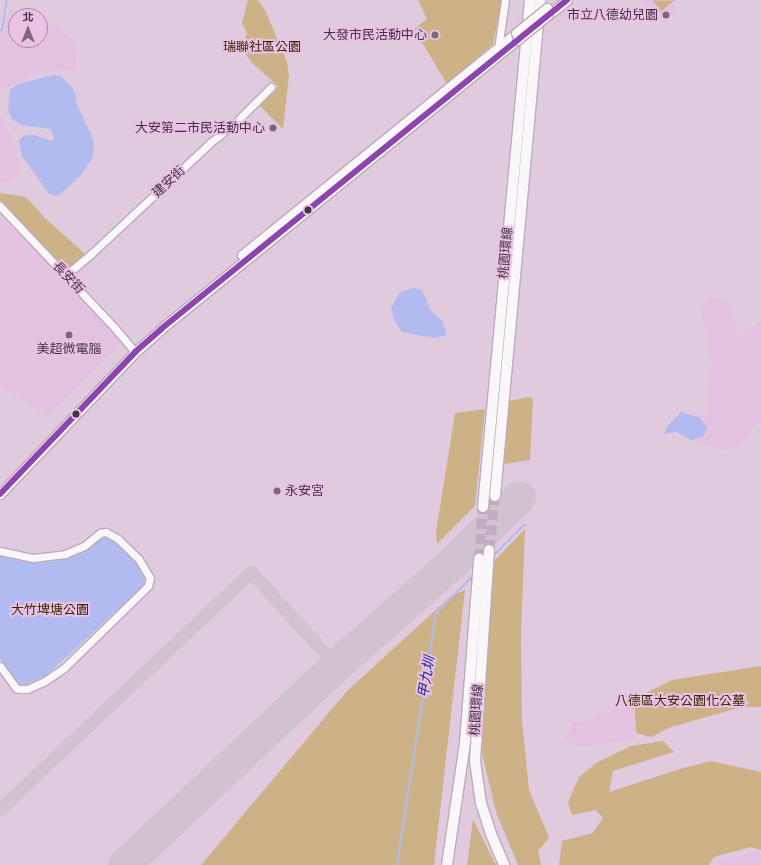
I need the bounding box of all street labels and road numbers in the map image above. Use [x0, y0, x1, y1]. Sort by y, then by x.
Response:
street label: 建安街 [149, 163, 189, 201]
street label: 桃園環線 [496, 226, 516, 280]
street label: 長安街 [49, 259, 87, 297]
street label: 桃園環線 [467, 684, 487, 736]

